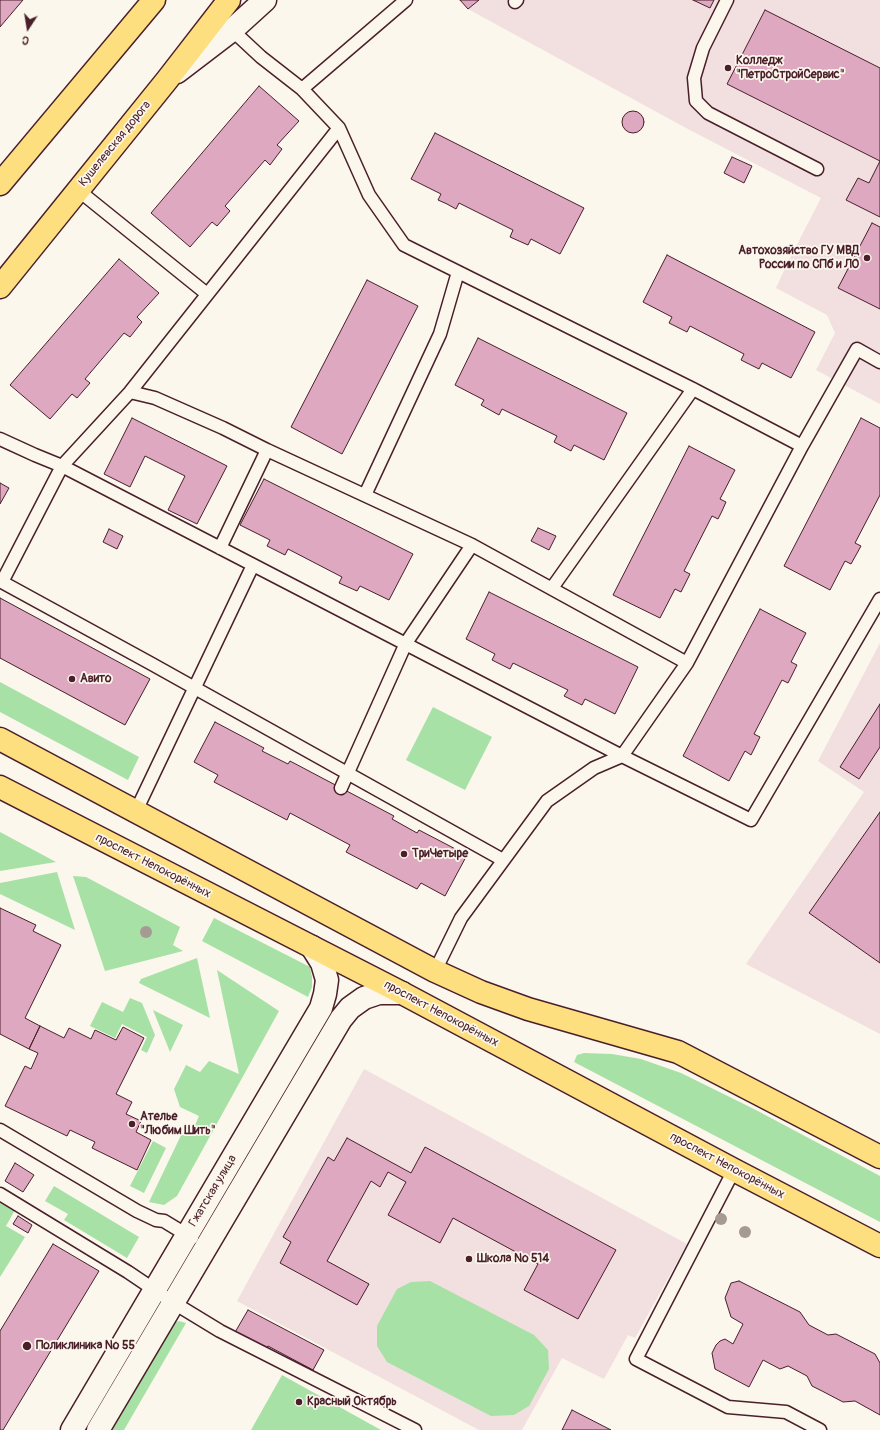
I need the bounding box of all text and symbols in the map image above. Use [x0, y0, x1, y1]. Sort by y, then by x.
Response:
north arrow [8, 8, 48, 48]
text: С [21, 33, 30, 47]
place label: Колледж "ПетроСтройСервис" [736, 54, 845, 82]
marker: Колледж "ПетроСтройСервис" [723, 63, 733, 73]
street label: Кушелевская дорога [76, 98, 154, 190]
place label: Автохозяйство ГУ МВД России по СПб и ЛО [738, 244, 859, 272]
marker: Автохозяйство ГУ МВД России по СПб и ЛО [862, 253, 872, 263]
place label: Авито [80, 672, 111, 686]
marker: Авито [67, 674, 77, 684]
street label: проспект Непокорённых [93, 831, 213, 901]
place label: ТриЧетыре [412, 847, 468, 861]
marker: ТриЧетыре [399, 849, 409, 859]
street label: проспект Непокорённых [381, 978, 501, 1050]
place label: Ателье "Любим Шить" [140, 1110, 216, 1138]
marker: Ателье "Любим Шить" [127, 1119, 137, 1129]
street label: проспект Непокорённых [667, 1130, 787, 1202]
street label: Гжатская улица [186, 1153, 240, 1229]
place label: Школа № 514 [477, 1252, 549, 1266]
marker: Школа № 514 [464, 1254, 474, 1264]
place label: Поликлиника № 55 [36, 1339, 135, 1353]
marker: Поликлиника № 55 [21, 1340, 33, 1352]
place label: Красный Октябрь [307, 1395, 397, 1409]
marker: Красный Октябрь [294, 1397, 304, 1407]

